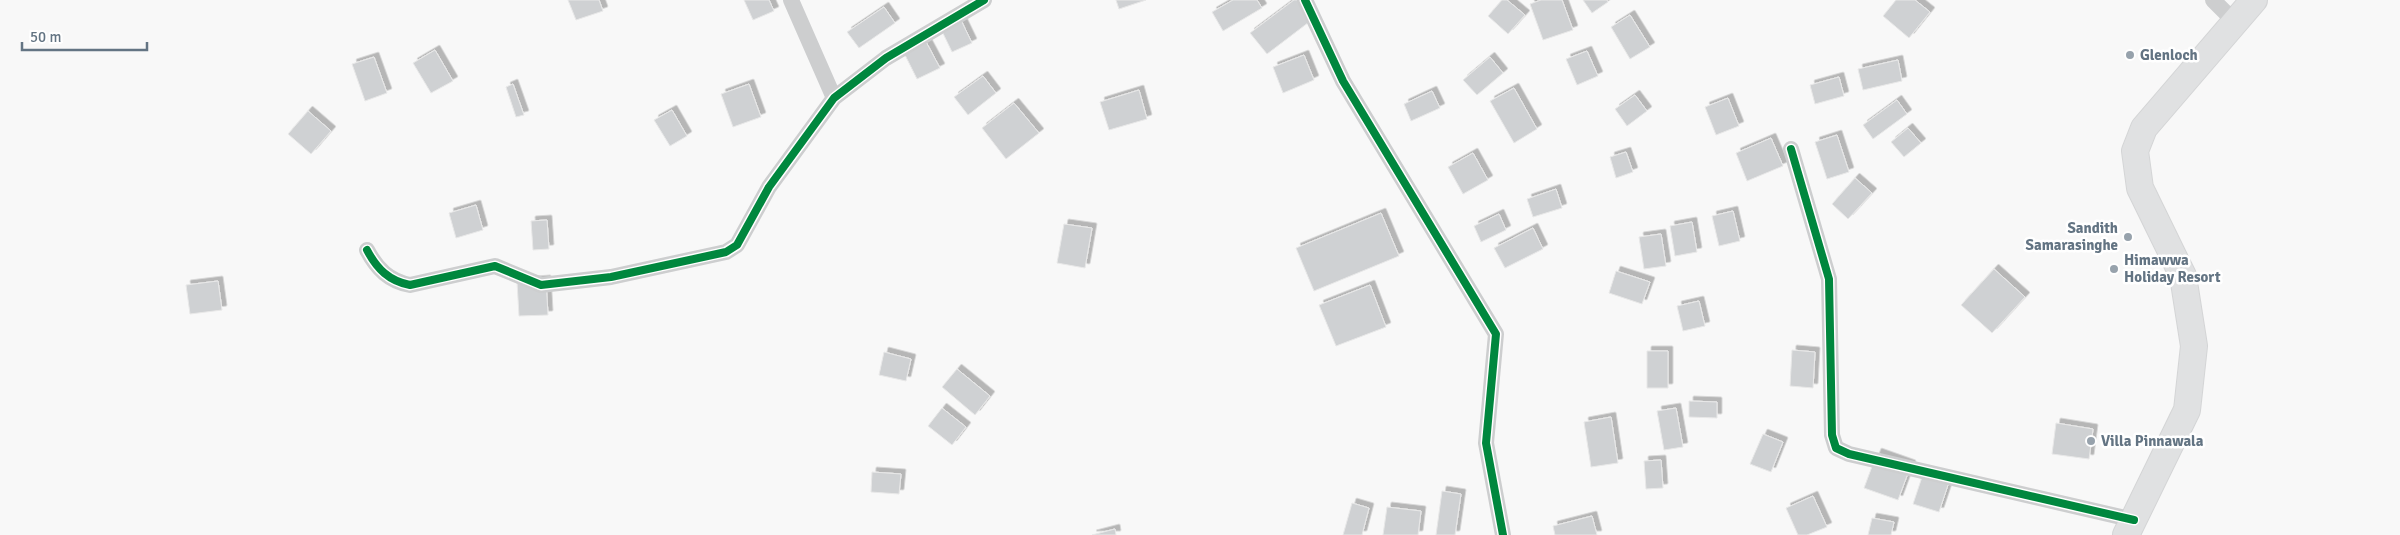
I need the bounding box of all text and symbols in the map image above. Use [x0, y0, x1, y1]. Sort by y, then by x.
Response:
scale bar [22, 20, 148, 52]
text: 50 m [30, 28, 61, 46]
place label: Glenloch [2140, 46, 2198, 64]
marker: Glenloch [2124, 49, 2136, 61]
place label: Sandith Samarasinghe [2026, 219, 2118, 254]
marker: Sandith Samarasinghe [2122, 231, 2134, 243]
place label: Himawwa Holiday Resort [2124, 251, 2221, 286]
marker: Himawwa Holiday Resort [2108, 263, 2120, 275]
place label: Villa Pinnawala [2101, 432, 2204, 450]
marker: Villa Pinnawala [2085, 435, 2097, 447]

